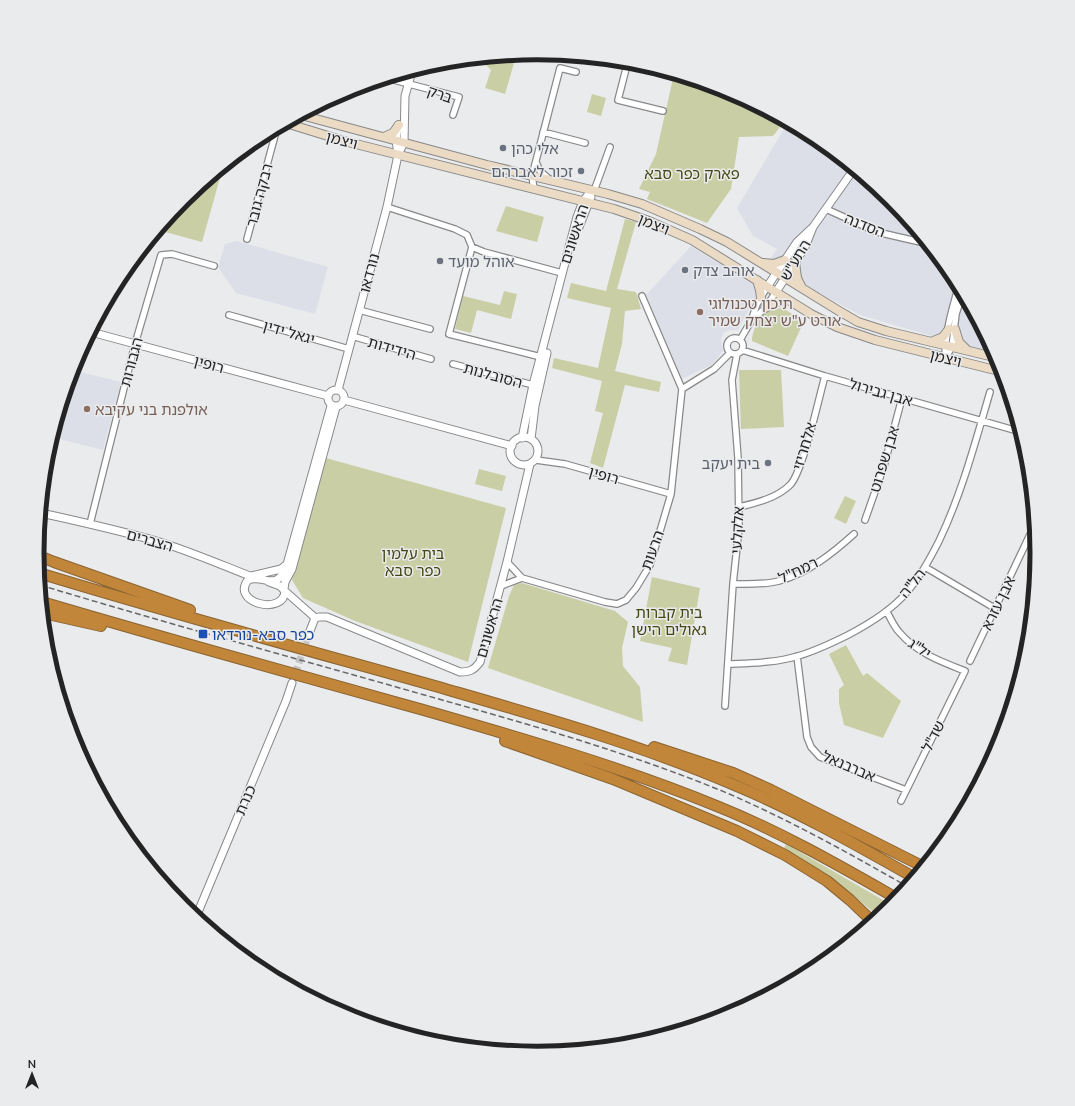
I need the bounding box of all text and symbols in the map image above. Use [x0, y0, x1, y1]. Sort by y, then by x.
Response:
street label: ברק [425, 81, 456, 107]
street label: ויצמן [324, 127, 360, 153]
place label: אלי כהן [511, 139, 559, 158]
marker: אלי כהן [498, 143, 508, 153]
street label: רבקה גובר [241, 161, 277, 229]
place label: זכור לאברהם [491, 162, 573, 181]
park label: פארק כפר סבא [644, 164, 740, 183]
marker: זכור לאברהם [576, 166, 586, 176]
street label: הראשונים [555, 202, 593, 266]
street label: ויצמן [636, 209, 672, 239]
street label: הסדנה [842, 209, 888, 241]
street label: התע"ש [775, 236, 815, 284]
street label: נורדאו [355, 251, 383, 295]
place label: אוהל מועד [448, 252, 515, 271]
marker: אוהל מועד [435, 256, 445, 266]
place label: אוהב צדק [693, 261, 755, 280]
marker: אוהב צדק [680, 265, 690, 275]
place label: תיכון טכנולוגי אורט ע"ש יצחק שמיר [708, 294, 841, 330]
marker: תיכון טכנולוגי אורט ע"ש יצחק שמיר [695, 307, 705, 317]
street label: יגאל ידין [261, 316, 317, 348]
street label: הידידות [366, 332, 418, 364]
street label: הגבורות [115, 335, 147, 389]
street label: ויצמן [928, 345, 964, 371]
street label: רופין [192, 351, 226, 377]
street label: הסובלנות [461, 358, 525, 392]
street label: אבן גבירול [847, 374, 915, 410]
place label: אולפנת בני עקיבא [95, 400, 208, 419]
marker: אולפנת בני עקיבא [82, 404, 92, 414]
street label: אלחריזי [788, 420, 820, 472]
street label: אבן שפרוט [865, 424, 903, 494]
place label: בית יעקב [702, 454, 760, 473]
marker: בית יעקב [763, 458, 773, 468]
street label: רופין [587, 462, 621, 488]
street label: אלקלעי [726, 506, 748, 554]
street label: הצברים [124, 524, 176, 556]
street label: הרעות [636, 528, 668, 572]
park label: בית עלמין כפר סבא [382, 544, 445, 580]
street label: רמח"ל [775, 553, 821, 587]
street label: הל"ה [894, 564, 930, 602]
street label: אבן עזרא [977, 573, 1019, 633]
street label: הראשונים [471, 596, 507, 660]
park label: בית קברות גאולים הישן [631, 603, 707, 639]
place label: כפר סבא-נורדאו [212, 625, 315, 644]
marker: כפר סבא-נורדאו [197, 628, 209, 640]
street label: יל"ג [905, 633, 935, 663]
street label: שד"ל [917, 717, 949, 755]
street label: אברבנאל [819, 746, 879, 786]
street label: כנרת [230, 782, 260, 818]
north arrow [12, 1054, 52, 1094]
text: N [28, 1057, 36, 1071]

